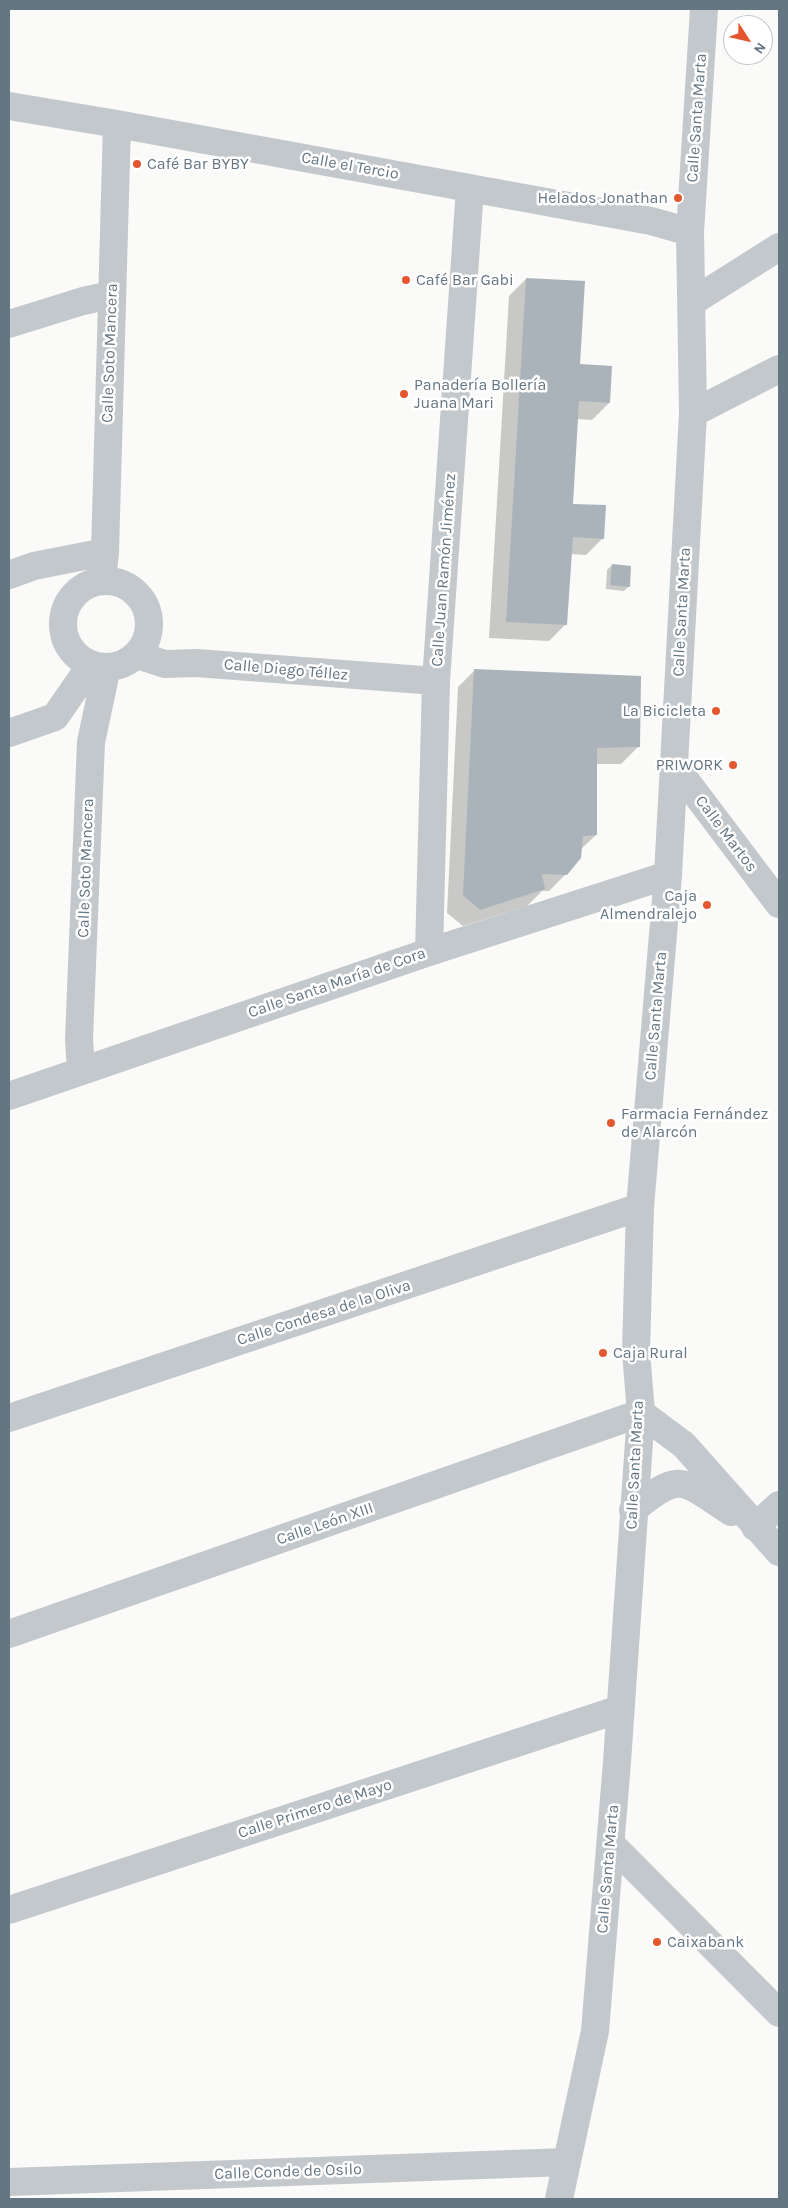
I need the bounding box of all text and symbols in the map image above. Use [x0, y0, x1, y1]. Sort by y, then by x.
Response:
north arrow [723, 15, 773, 65]
text: N [750, 39, 770, 57]
street label: Calle Santa Marta [683, 53, 711, 183]
street label: Calle el Tercio [300, 148, 400, 184]
place label: Café Bar BYBY [147, 154, 249, 174]
marker: Café Bar BYBY [131, 158, 143, 170]
place label: Helados Jonathan [538, 188, 668, 208]
marker: Helados Jonathan [672, 192, 684, 204]
place label: Café Bar Gabi [416, 270, 514, 290]
marker: Café Bar Gabi [400, 274, 412, 286]
street label: Calle Soto Mancera [98, 283, 122, 423]
place label: Panadería Bollería Juana Mari [414, 375, 546, 413]
marker: Panadería Bollería Juana Mari [398, 388, 410, 400]
street label: Calle Juan Ramón Jiménez [428, 473, 460, 667]
street label: Calle Santa Marta [669, 547, 695, 677]
street label: Calle Diego Téllez [223, 655, 349, 685]
place label: La Bicicleta [622, 701, 706, 721]
marker: La Bicicleta [710, 705, 722, 717]
place label: PRIWORK [656, 755, 723, 775]
marker: PRIWORK [727, 759, 739, 771]
street label: Calle Martos [691, 792, 761, 876]
street label: Calle Soto Mancera [74, 798, 98, 938]
place label: Caja Almendralejo [600, 886, 697, 924]
marker: Caja Almendralejo [701, 899, 713, 911]
street label: Calle Santa María de Cora [246, 944, 428, 1022]
street label: Calle Santa Marta [641, 951, 671, 1081]
place label: Farmacia Fernández de Alarcón [621, 1104, 768, 1142]
marker: Farmacia Fernández de Alarcón [605, 1117, 617, 1129]
street label: Calle Condesa de la Oliva [235, 1276, 413, 1350]
place label: Caja Rural [613, 1343, 688, 1363]
marker: Caja Rural [597, 1347, 609, 1359]
street label: Calle Santa Marta [622, 1400, 648, 1530]
street label: Calle León XIII [274, 1498, 376, 1550]
street label: Calle Primero de Mayo [236, 1775, 394, 1843]
street label: Calle Santa Marta [593, 1804, 623, 1934]
place label: Caixabank [667, 1932, 744, 1952]
marker: Caixabank [651, 1936, 663, 1948]
street label: Calle Conde de Osilo [214, 2160, 362, 2184]

